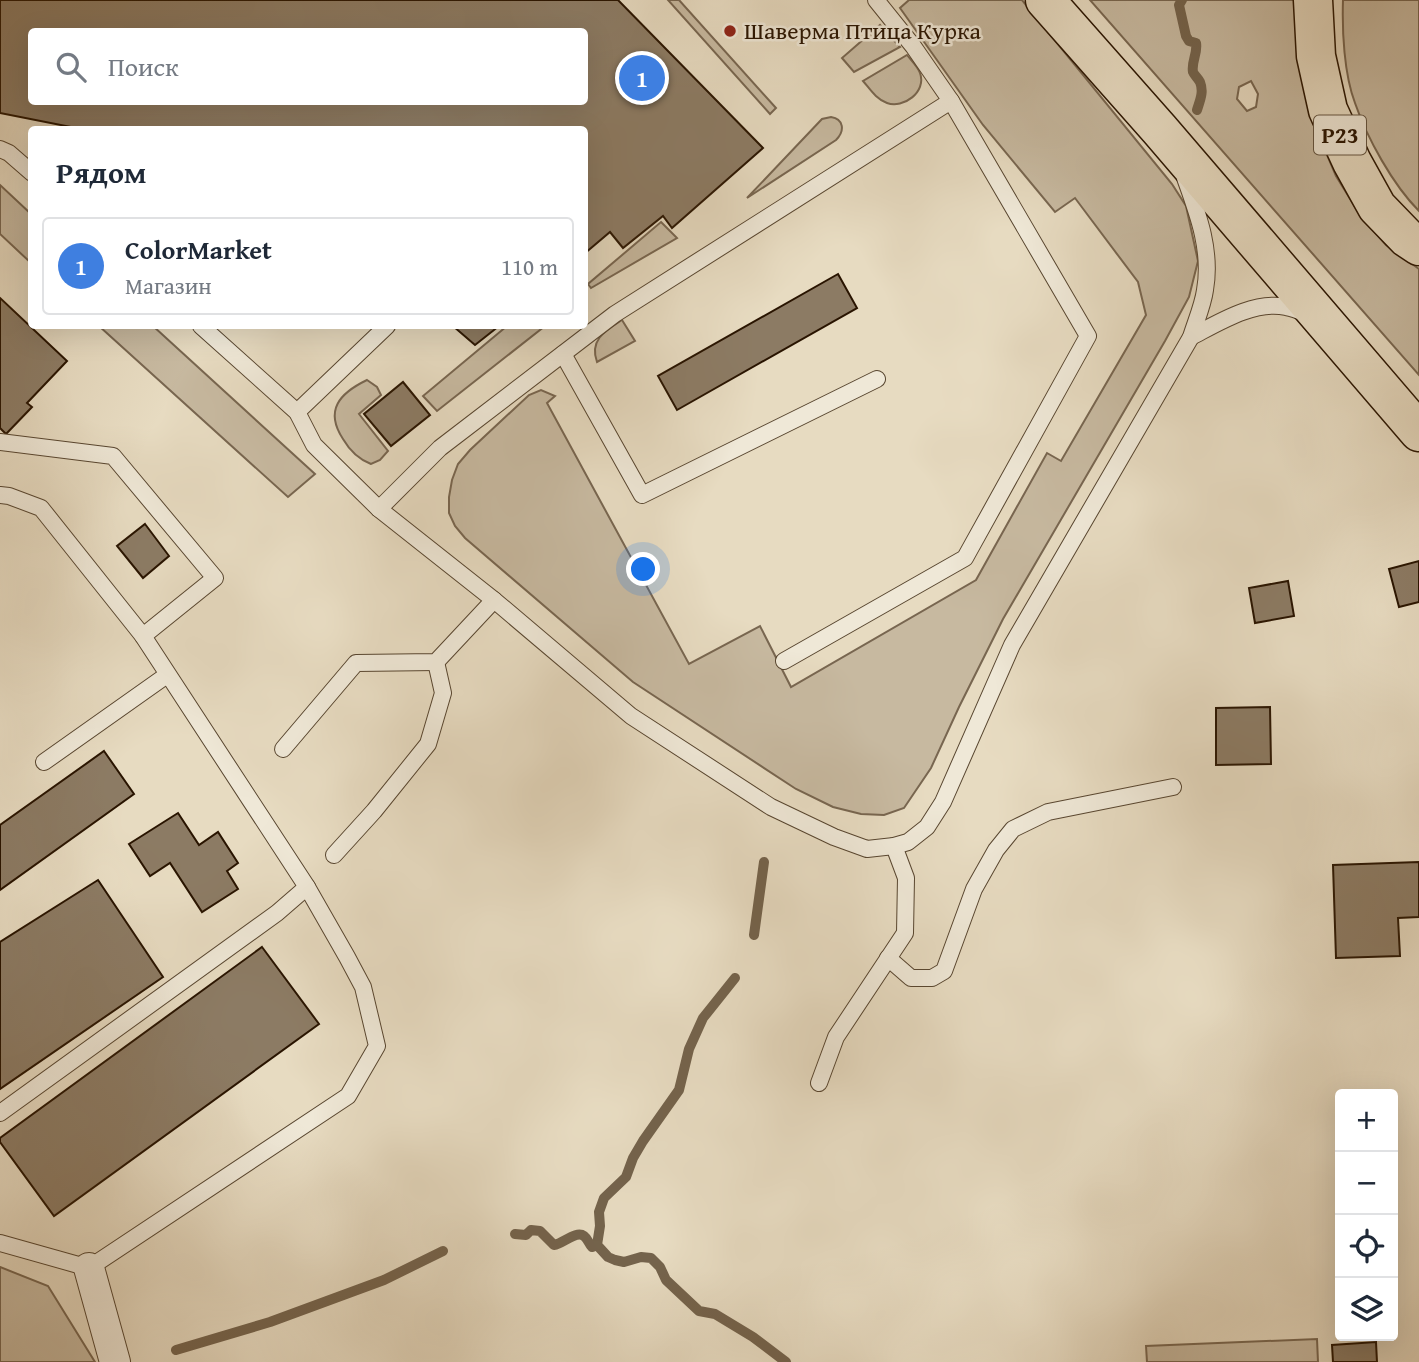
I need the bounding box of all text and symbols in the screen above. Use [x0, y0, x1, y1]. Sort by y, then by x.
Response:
place label: Шаверма Птица Курка [744, 13, 981, 48]
marker: Шаверма Птица Курка [722, 23, 738, 39]
search box [28, 28, 588, 105]
text: Поиск [108, 47, 179, 86]
icon: search [52, 48, 90, 86]
pin: 1 [619, 52, 665, 104]
road number: Р23 [1314, 116, 1366, 154]
text: Рядом [56, 150, 147, 194]
text: ColorMarket [125, 230, 272, 269]
text: 1 [75, 250, 87, 283]
text: 110 m [501, 250, 558, 283]
text: Магазин [125, 269, 212, 302]
your location [626, 552, 660, 586]
map controls [1335, 1089, 1398, 1341]
button: + [1335, 1089, 1398, 1152]
button: − [1335, 1152, 1398, 1215]
button: locate [1335, 1215, 1398, 1278]
button: layers [1335, 1278, 1398, 1341]

